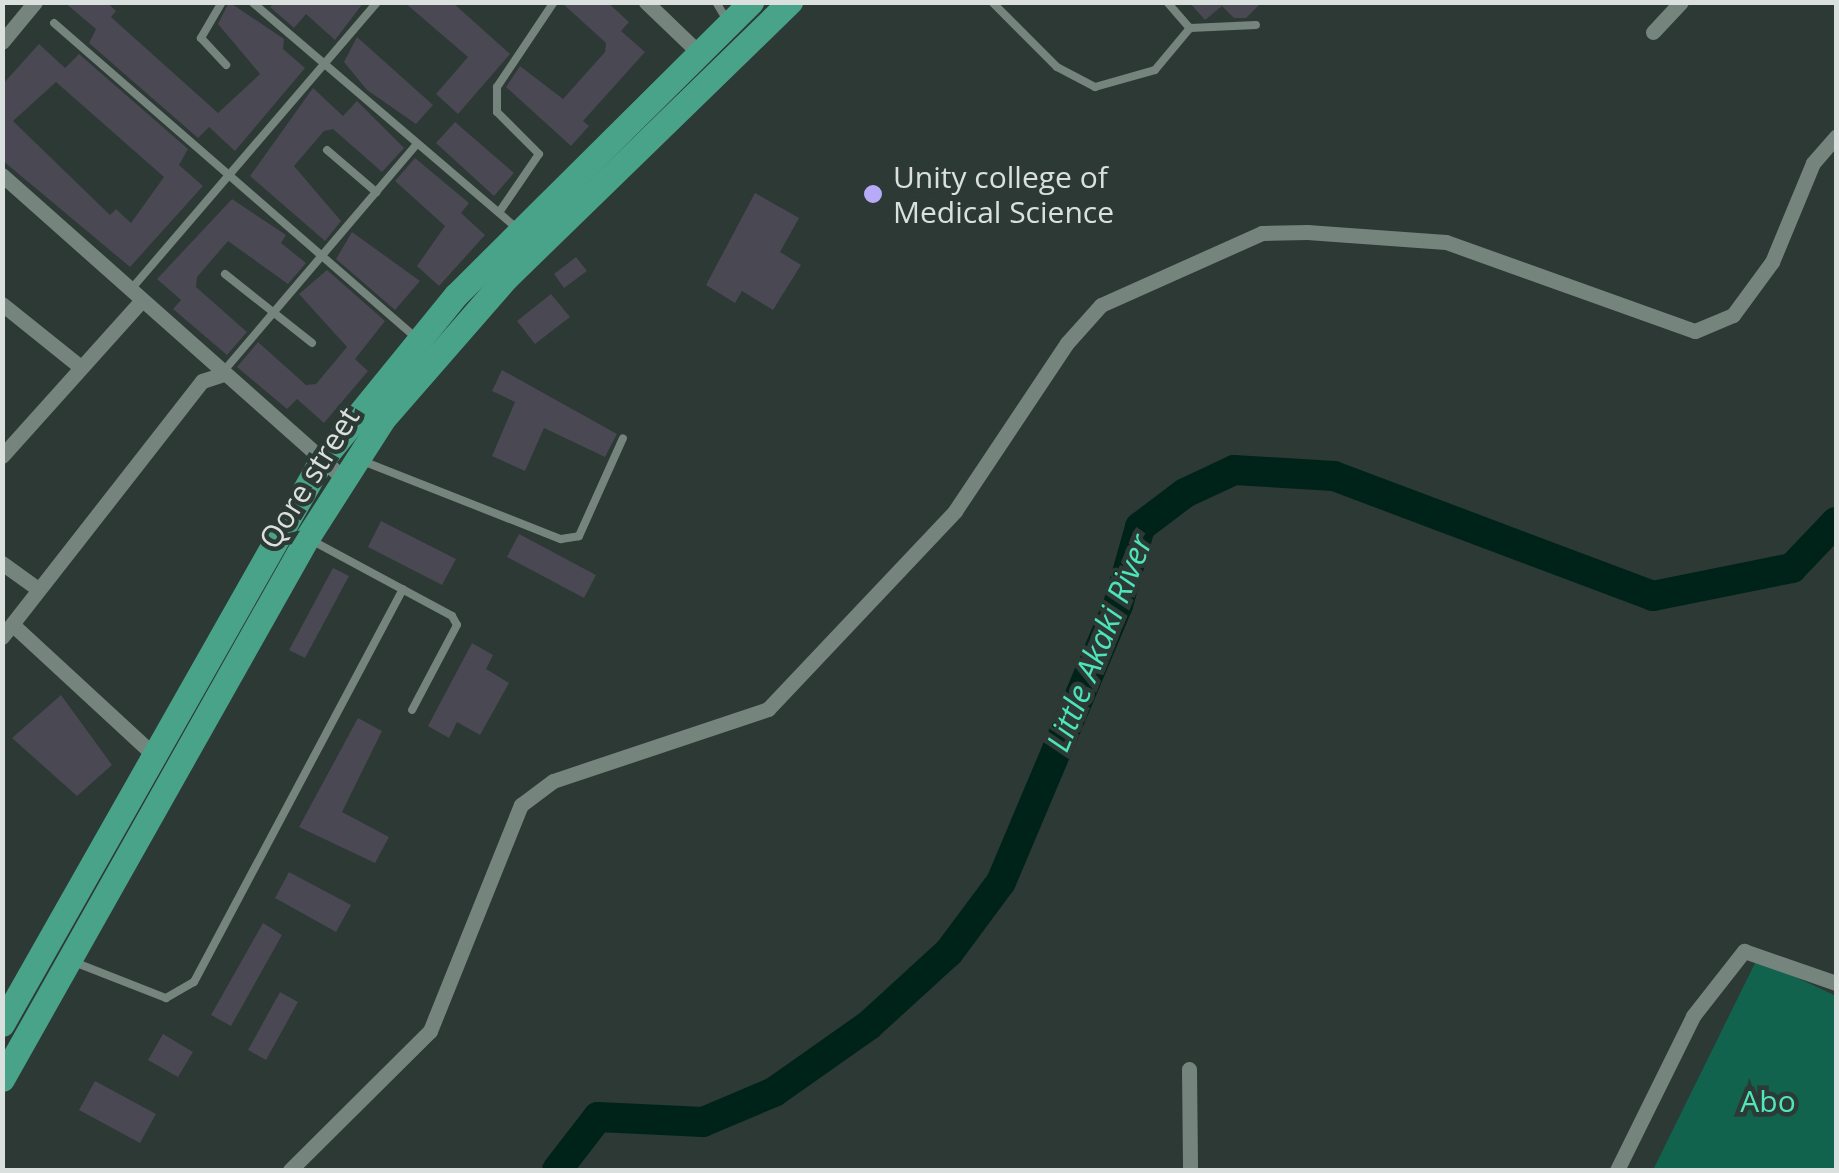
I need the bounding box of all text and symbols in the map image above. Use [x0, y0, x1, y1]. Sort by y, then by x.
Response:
place label: Unity college of Medical Science [893, 159, 1114, 230]
marker: Unity college of Medical Science [862, 183, 884, 205]
street label: Qore street [251, 401, 367, 555]
water label: Little Akaki River [1038, 529, 1160, 757]
park label: Abo [1740, 1083, 1796, 1119]

